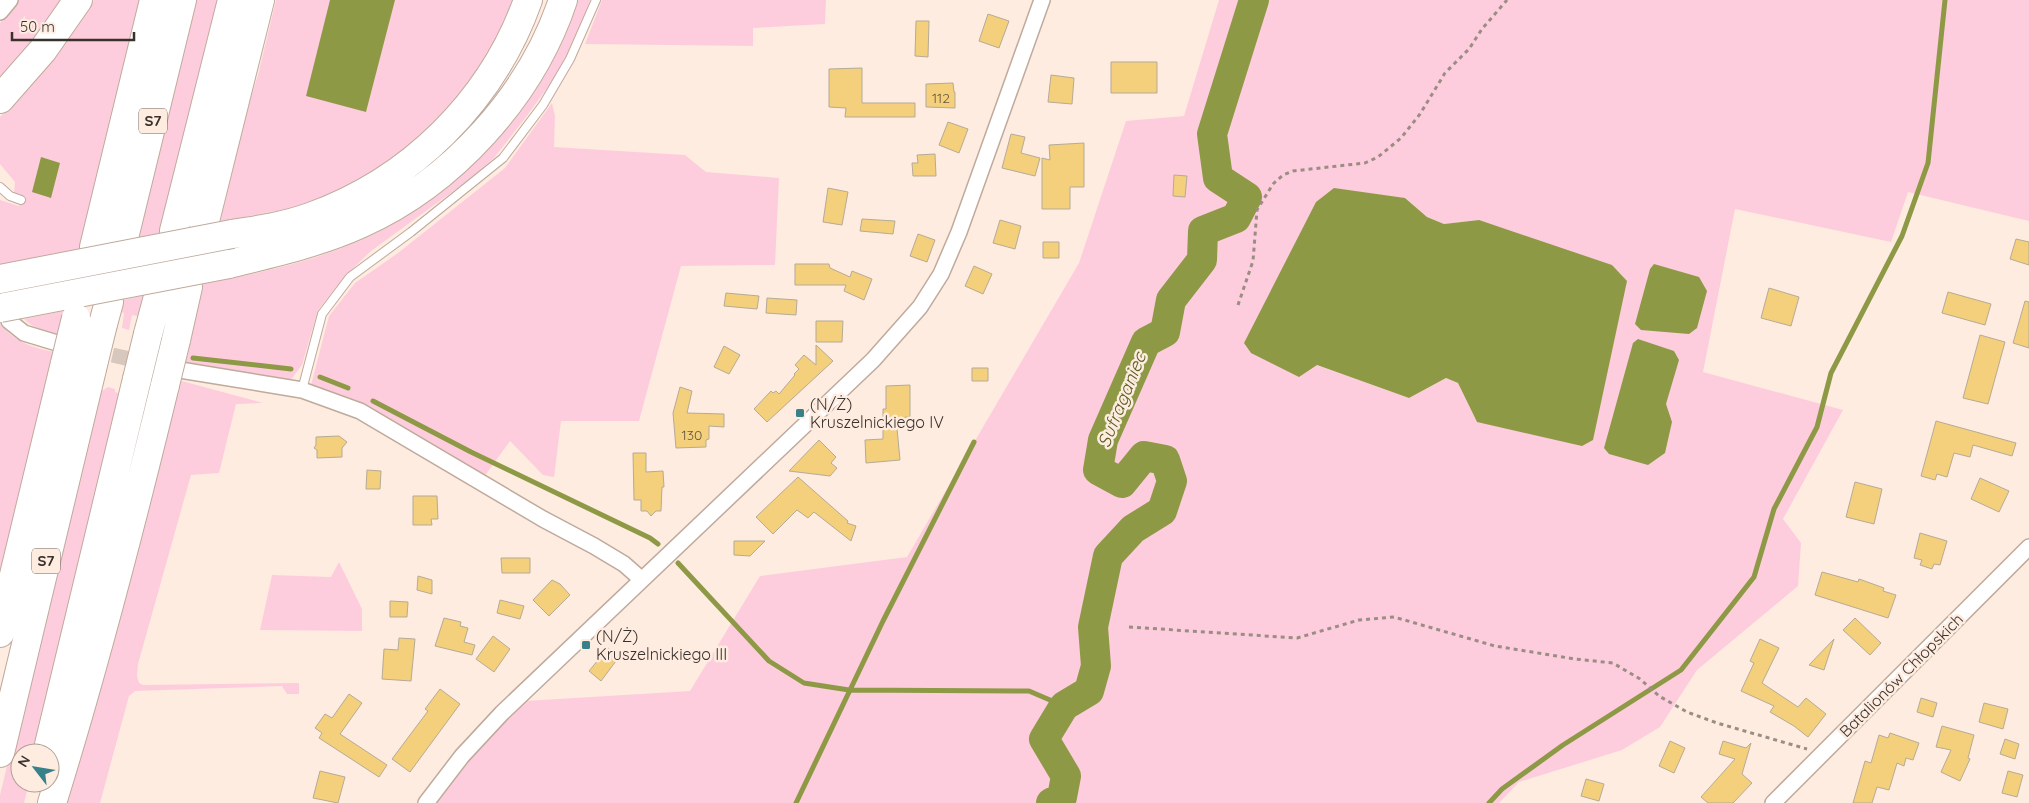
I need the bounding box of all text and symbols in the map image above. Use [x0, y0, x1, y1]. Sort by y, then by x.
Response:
scale bar [12, 10, 135, 42]
text: 50 m [20, 17, 55, 36]
house number: 112 [932, 89, 950, 107]
road number: S7 [139, 108, 167, 134]
water label: Sufraganiec [1092, 347, 1152, 451]
place label: (N/Ż) Kruszelnickiego IV [810, 394, 944, 432]
marker: (N/Ż) Kruszelnickiego IV [794, 407, 806, 419]
house number: 130 [682, 426, 702, 444]
road number: S7 [32, 548, 60, 574]
street label: Batalionów Chłopskich [1835, 609, 1967, 741]
place label: (N/Ż) Kruszelnickiego III [596, 626, 727, 664]
marker: (N/Ż) Kruszelnickiego III [580, 639, 592, 651]
north arrow [10, 743, 60, 793]
text: N [13, 752, 34, 770]

